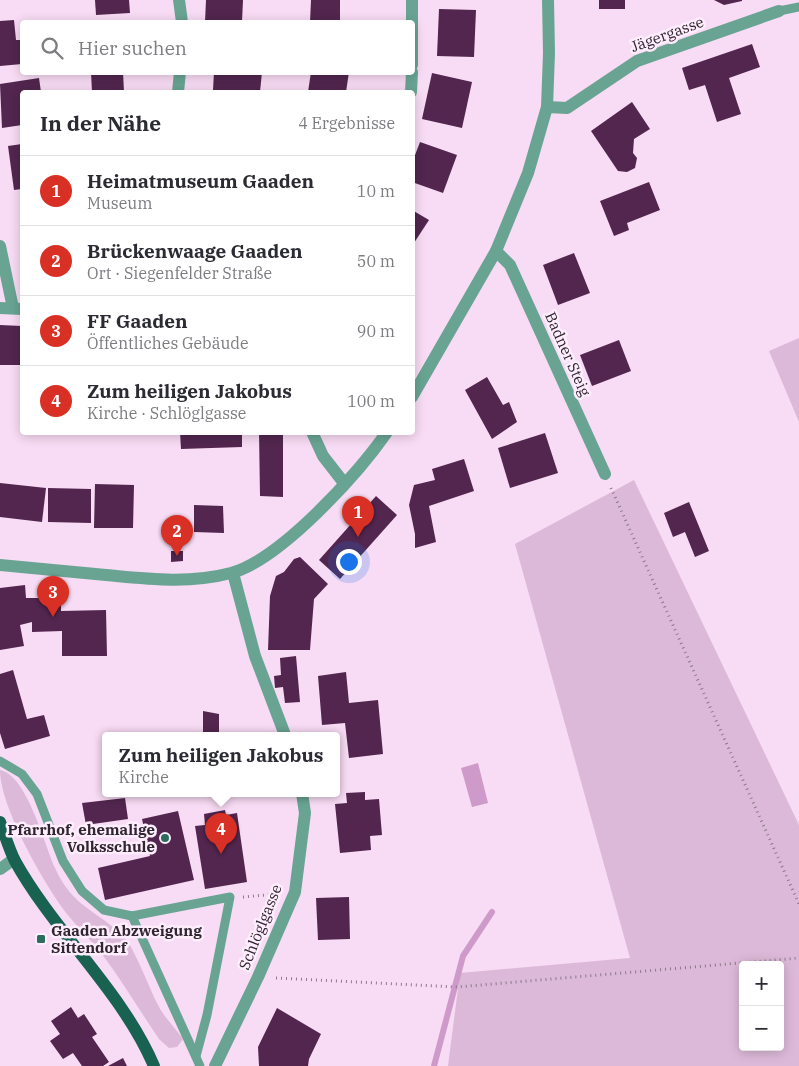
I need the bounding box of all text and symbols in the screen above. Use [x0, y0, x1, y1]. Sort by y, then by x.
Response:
street label: Jägergasse [628, 12, 706, 56]
search box [20, 20, 415, 75]
icon: search [38, 34, 66, 62]
text: Hier suchen [78, 36, 187, 60]
text: In der Nähe [40, 109, 161, 137]
text: 4 Ergebnisse [298, 113, 395, 133]
text: Heimatmuseum Gaaden [87, 169, 314, 193]
text: 1 [51, 181, 61, 201]
text: 10 m [357, 181, 395, 201]
text: Museum [87, 193, 152, 213]
text: Brückenwaage Gaaden [87, 239, 303, 263]
text: 2 [51, 251, 61, 271]
text: 50 m [357, 251, 395, 271]
text: Ort · Siegenfelder Straße [87, 263, 272, 283]
text: FF Gaaden [87, 309, 188, 333]
street label: Badner Steig [541, 309, 595, 399]
text: 3 [51, 321, 61, 341]
text: 90 m [357, 321, 395, 341]
text: Öffentliches Gebäude [87, 333, 249, 353]
text: Zum heiligen Jakobus [87, 379, 292, 403]
text: 4 [51, 391, 61, 411]
text: 100 m [347, 391, 395, 411]
text: Kirche · Schlöglgasse [87, 403, 246, 423]
pin: 1 [342, 496, 374, 537]
pin: 2 [161, 515, 193, 556]
your location [336, 549, 362, 575]
pin: 3 [37, 576, 69, 617]
popup [102, 732, 340, 797]
text: Zum heiligen Jakobus [119, 743, 323, 767]
text: Kirche [119, 767, 169, 787]
pin: 4 [205, 813, 237, 854]
place label: Pfarrhof, ehemalige Volksschule [7, 820, 155, 856]
marker: Pfarrhof, ehemalige Volksschule [159, 832, 171, 844]
street label: Schlöglgasse [234, 882, 286, 972]
place label: Gaaden Abzweigung Sittendorf [51, 921, 202, 957]
marker: Gaaden Abzweigung Sittendorf [35, 933, 47, 945]
map controls [739, 961, 784, 1051]
button: + [739, 961, 784, 1006]
button: − [739, 1006, 784, 1051]

